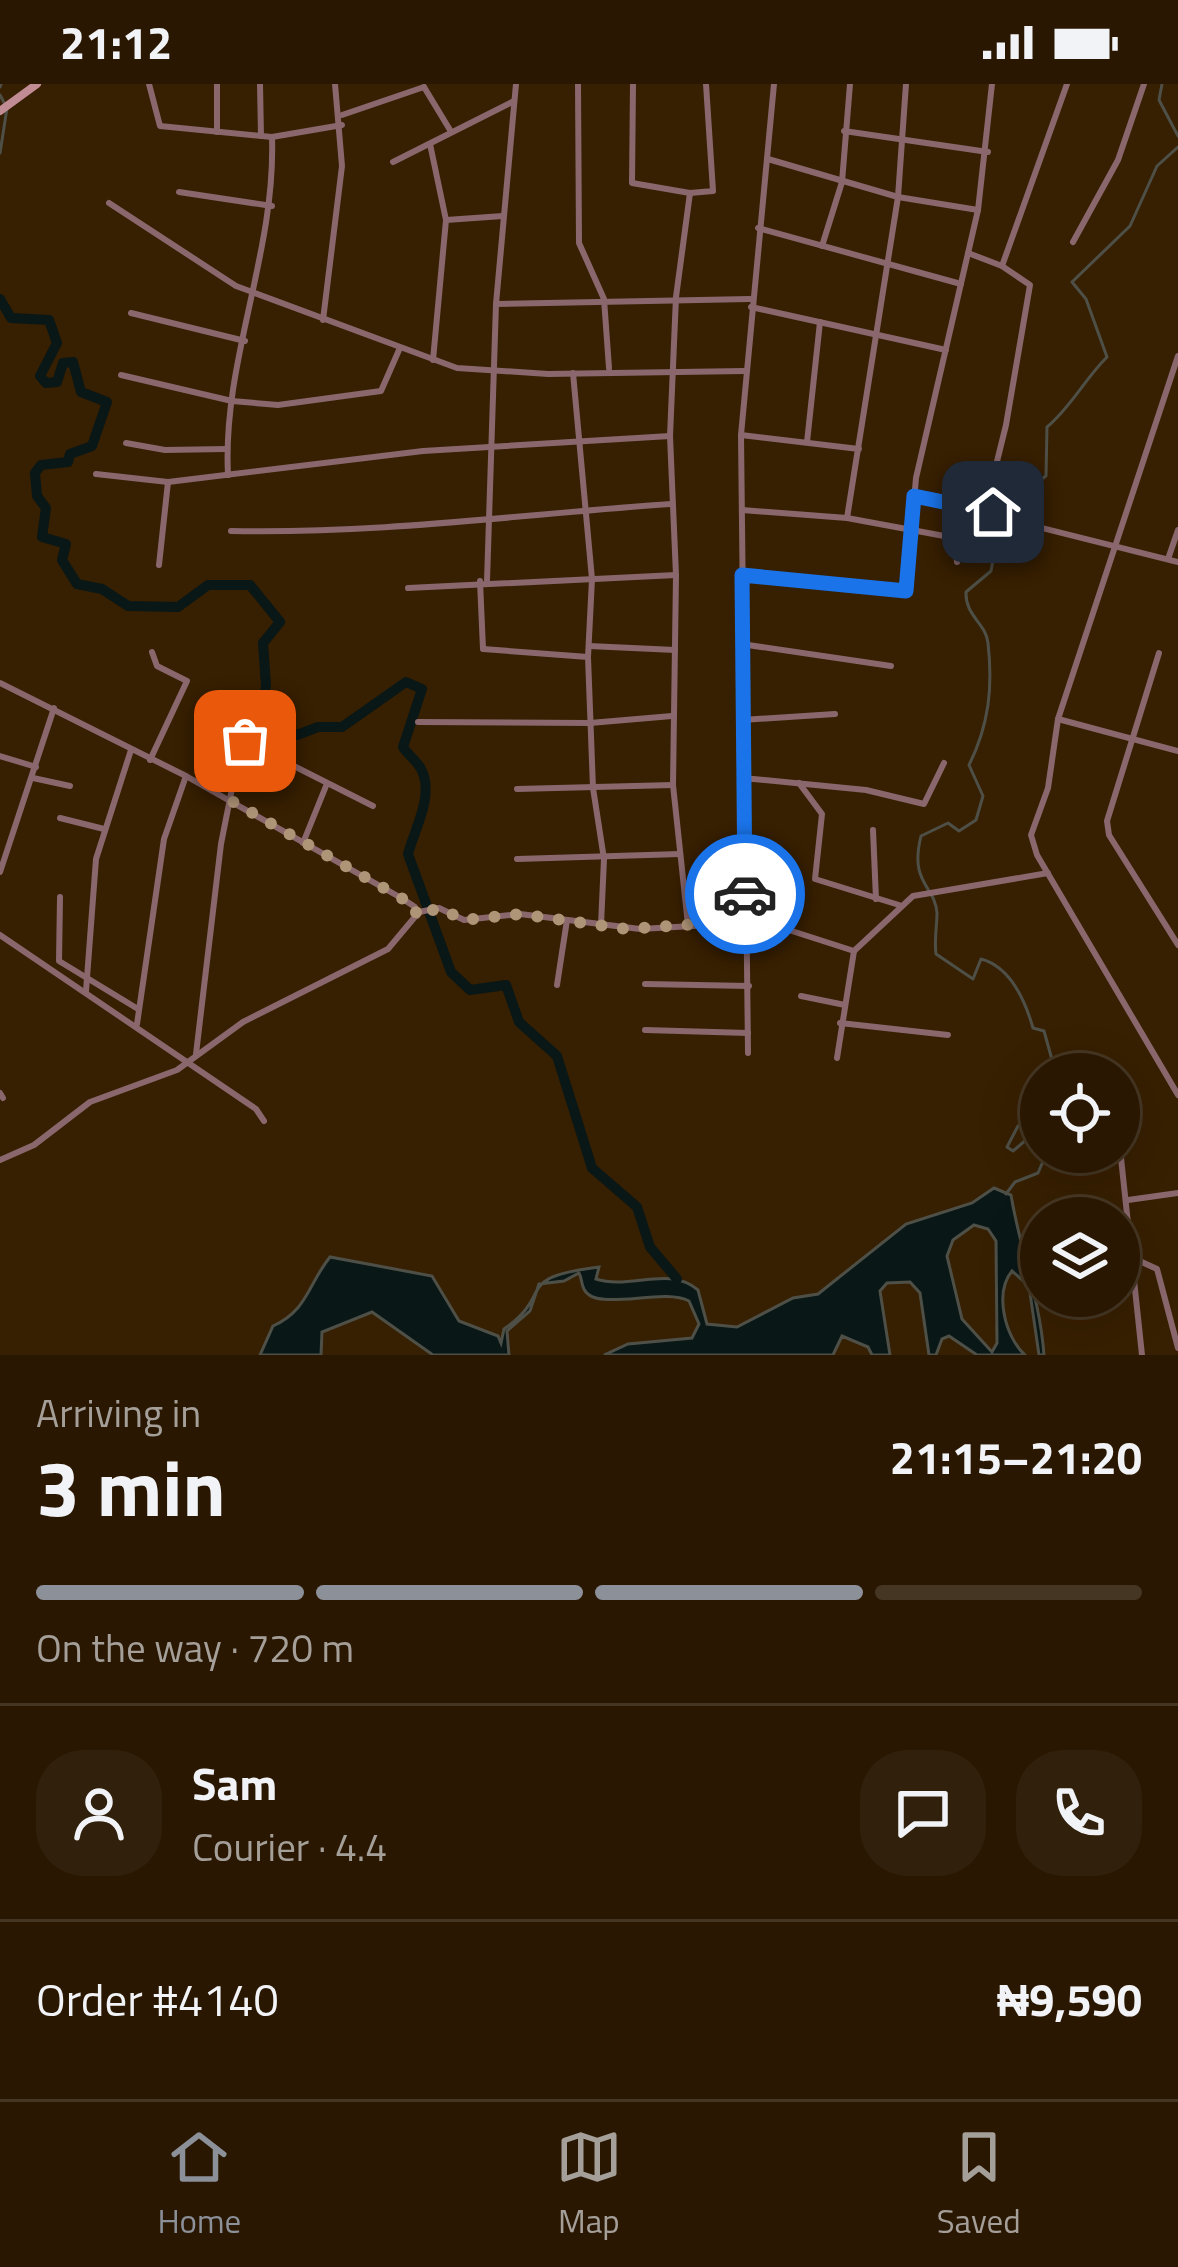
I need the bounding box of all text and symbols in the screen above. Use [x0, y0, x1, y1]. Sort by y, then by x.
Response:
text: 21:12 [60, 8, 172, 76]
pin [942, 461, 1044, 563]
icon: home [960, 479, 1026, 545]
pin [194, 690, 296, 792]
icon: bag [212, 708, 278, 774]
courier [685, 834, 805, 954]
icon: car [712, 861, 778, 927]
map controls [1020, 1053, 1140, 1317]
button: locate [1020, 1053, 1140, 1173]
button: layers [1020, 1197, 1140, 1317]
text: Arriving in [36, 1383, 201, 1442]
text: 21:15–21:20 [890, 1423, 1142, 1491]
text: 3 min [36, 1428, 226, 1546]
text: On the way · 720 m [36, 1618, 354, 1677]
text: Sam [192, 1749, 277, 1817]
button: person [36, 1750, 162, 1876]
button: chat [860, 1750, 986, 1876]
button: phone [1016, 1750, 1142, 1876]
text: Courier · 4.4 [192, 1817, 387, 1876]
text: Order #4140 [36, 1965, 279, 2033]
text: ₦9,590 [997, 1965, 1142, 2033]
tab: Home [157, 2124, 241, 2246]
tab: Map [556, 2124, 622, 2246]
tab: Saved [937, 2124, 1021, 2246]

